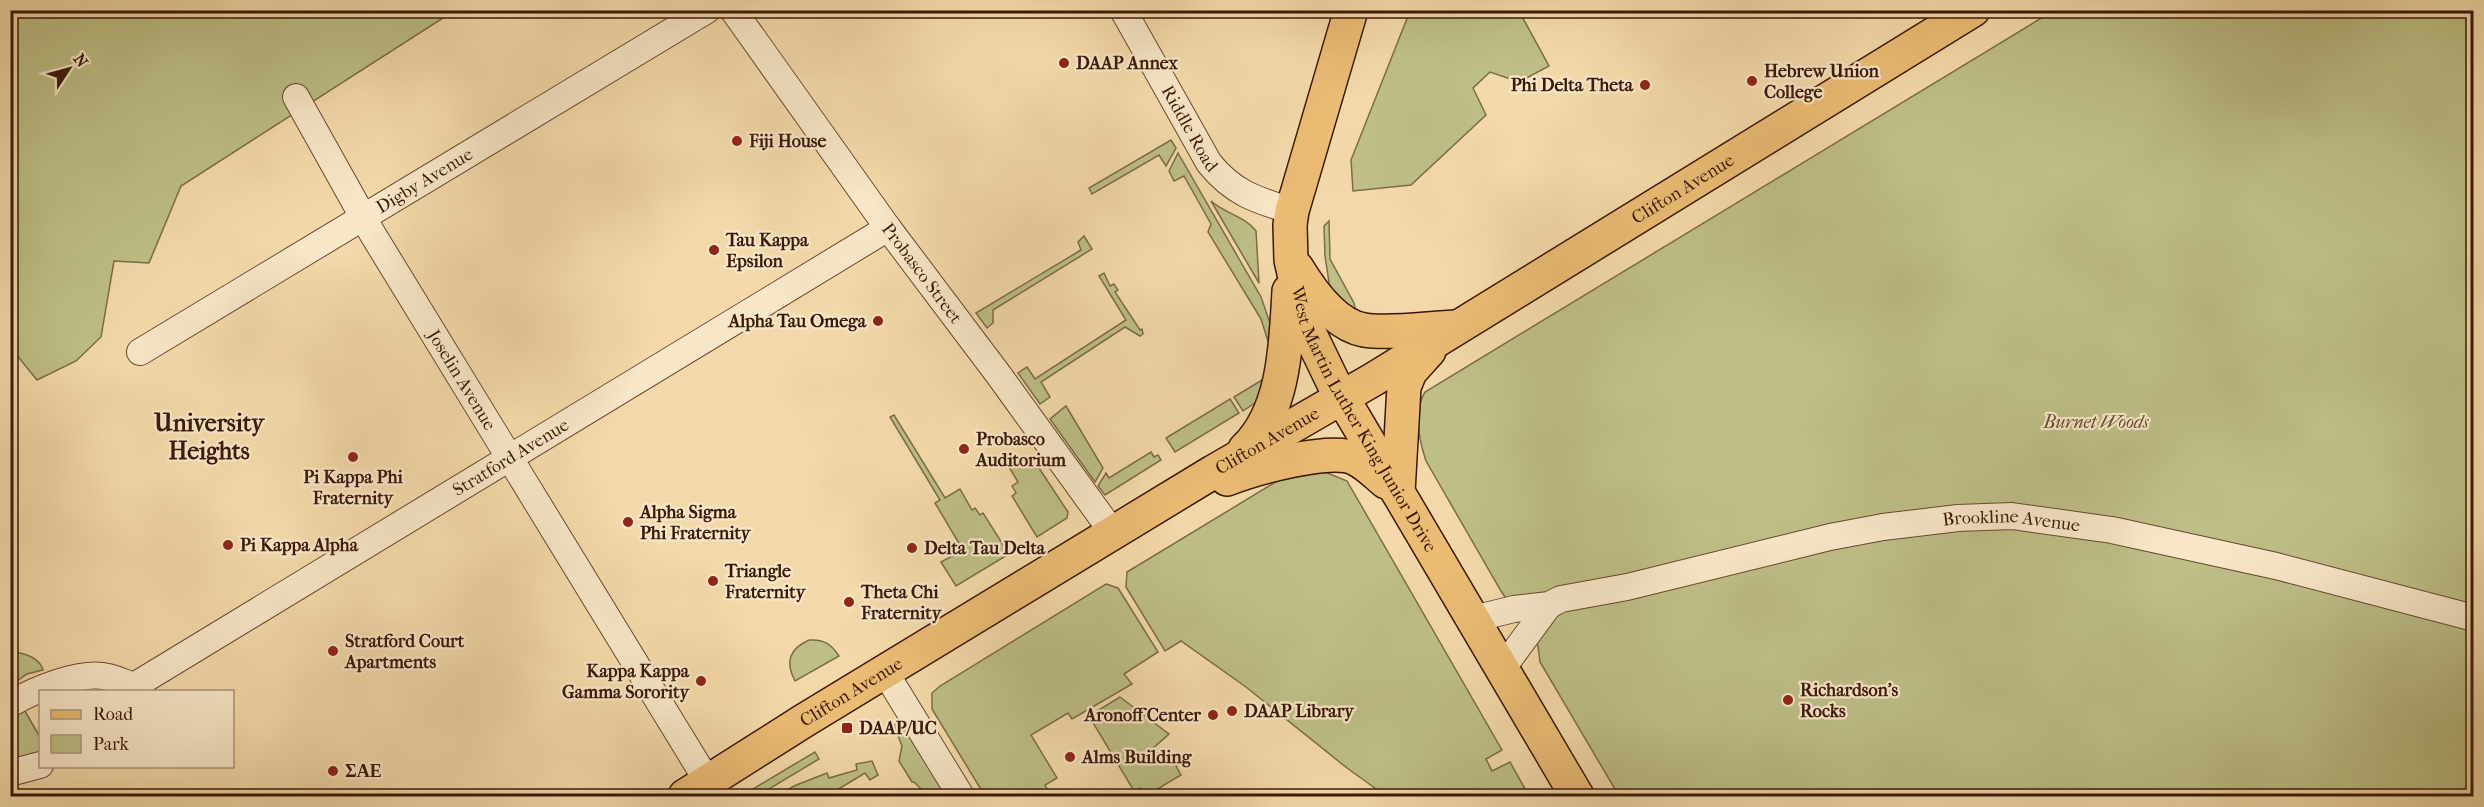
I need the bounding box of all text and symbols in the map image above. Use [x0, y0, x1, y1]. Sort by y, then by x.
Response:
north arrow [39, 39, 99, 99]
text: N [69, 50, 92, 72]
place label: DAAP Annex [1076, 53, 1179, 74]
marker: DAAP Annex [1057, 56, 1071, 70]
place label: Hebrew Union College [1764, 61, 1879, 103]
marker: Hebrew Union College [1745, 74, 1759, 88]
place label: Phi Delta Theta [1511, 75, 1634, 96]
marker: Phi Delta Theta [1638, 78, 1652, 92]
street label: Riddle Road [1157, 82, 1222, 177]
place label: Fiji House [748, 131, 827, 152]
marker: Fiji House [730, 134, 744, 148]
street label: Digby Avenue [372, 144, 477, 218]
street label: Clifton Avenue [1628, 150, 1738, 229]
street label: Probasco Street [877, 219, 967, 328]
place label: Tau Kappa Epsilon [725, 230, 809, 272]
marker: Tau Kappa Epsilon [707, 243, 721, 257]
street label: West Martin Luther King Junior Drive [1286, 283, 1441, 556]
place label: Alpha Tau Omega [728, 311, 867, 332]
marker: Alpha Tau Omega [871, 314, 885, 328]
street label: Joselin Avenue [422, 324, 500, 434]
street label: Clifton Avenue [1212, 403, 1323, 479]
district label: University Heights [153, 409, 265, 465]
park label: Burnet Woods [2043, 412, 2149, 433]
street label: Stratford Avenue [449, 414, 573, 501]
place label: Probasco Auditorium [975, 429, 1067, 471]
marker: Probasco Auditorium [957, 442, 971, 456]
marker: Pi Kappa Phi Fraternity [346, 450, 360, 464]
place label: Pi Kappa Phi Fraternity [303, 467, 403, 509]
place label: Alpha Sigma Phi Fraternity [639, 502, 752, 544]
street label: Brookline Avenue [1941, 506, 2081, 536]
marker: Alpha Sigma Phi Fraternity [621, 515, 635, 529]
place label: Pi Kappa Alpha [240, 535, 359, 556]
marker: Pi Kappa Alpha [221, 538, 235, 552]
place label: Delta Tau Delta [924, 538, 1046, 559]
marker: Delta Tau Delta [905, 541, 919, 555]
place label: Triangle Fraternity [724, 561, 807, 603]
marker: Triangle Fraternity [706, 574, 720, 588]
place label: Theta Chi Fraternity [860, 582, 943, 624]
marker: Theta Chi Fraternity [842, 595, 856, 609]
place label: Stratford Court Apartments [344, 631, 465, 673]
marker: Stratford Court Apartments [326, 644, 340, 658]
street label: Clifton Avenue [796, 653, 907, 732]
place label: Kappa Kappa Gamma Sorority [562, 661, 690, 703]
marker: Kappa Kappa Gamma Sorority [694, 674, 708, 688]
place label: Richardson’s Rocks [1800, 680, 1899, 722]
legend [39, 690, 234, 768]
marker: Richardson’s Rocks [1781, 693, 1795, 707]
place label: DAAP Library [1244, 701, 1355, 722]
text: Road [93, 704, 133, 725]
marker: DAAP Library [1225, 704, 1239, 718]
place label: Aronoff Center [1084, 705, 1201, 726]
marker: Aronoff Center [1206, 708, 1220, 722]
place label: DAAP/UC [859, 718, 937, 739]
marker: DAAP/UC [840, 721, 854, 735]
text: Park [93, 734, 130, 755]
place label: Alms Building [1081, 747, 1193, 768]
marker: Alms Building [1063, 750, 1077, 764]
place label: ΣΑΕ [345, 761, 382, 782]
marker: ΣΑΕ [326, 764, 340, 778]

